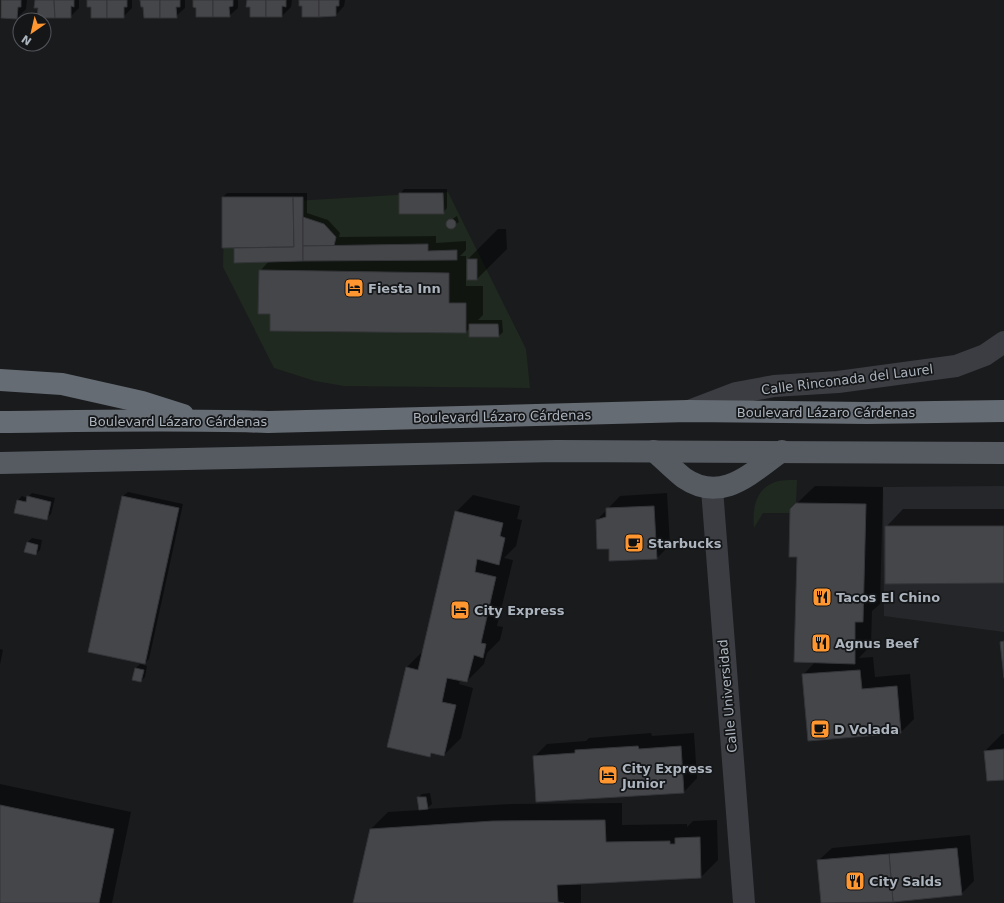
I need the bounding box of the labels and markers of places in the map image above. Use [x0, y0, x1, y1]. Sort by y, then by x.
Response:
hotel icon: Fiesta Inn [343, 277, 365, 299]
place label: Fiesta Inn [368, 281, 441, 296]
cafe icon: Starbucks [623, 532, 645, 554]
place label: Starbucks [648, 536, 722, 551]
restaurant icon: Tacos El Chino [811, 586, 833, 608]
place label: Tacos El Chino [836, 590, 940, 605]
hotel icon: City Express [449, 599, 471, 621]
place label: City Express [474, 603, 565, 618]
restaurant icon: Agnus Beef [810, 632, 832, 654]
place label: Agnus Beef [835, 636, 919, 651]
cafe icon: D Volada [809, 718, 831, 740]
place label: D Volada [834, 722, 899, 737]
place label: City Express Junior [621, 761, 713, 791]
hotel icon: City Express Junior [597, 764, 619, 786]
restaurant icon: City Salds [844, 870, 866, 892]
place label: City Salds [869, 874, 942, 889]

